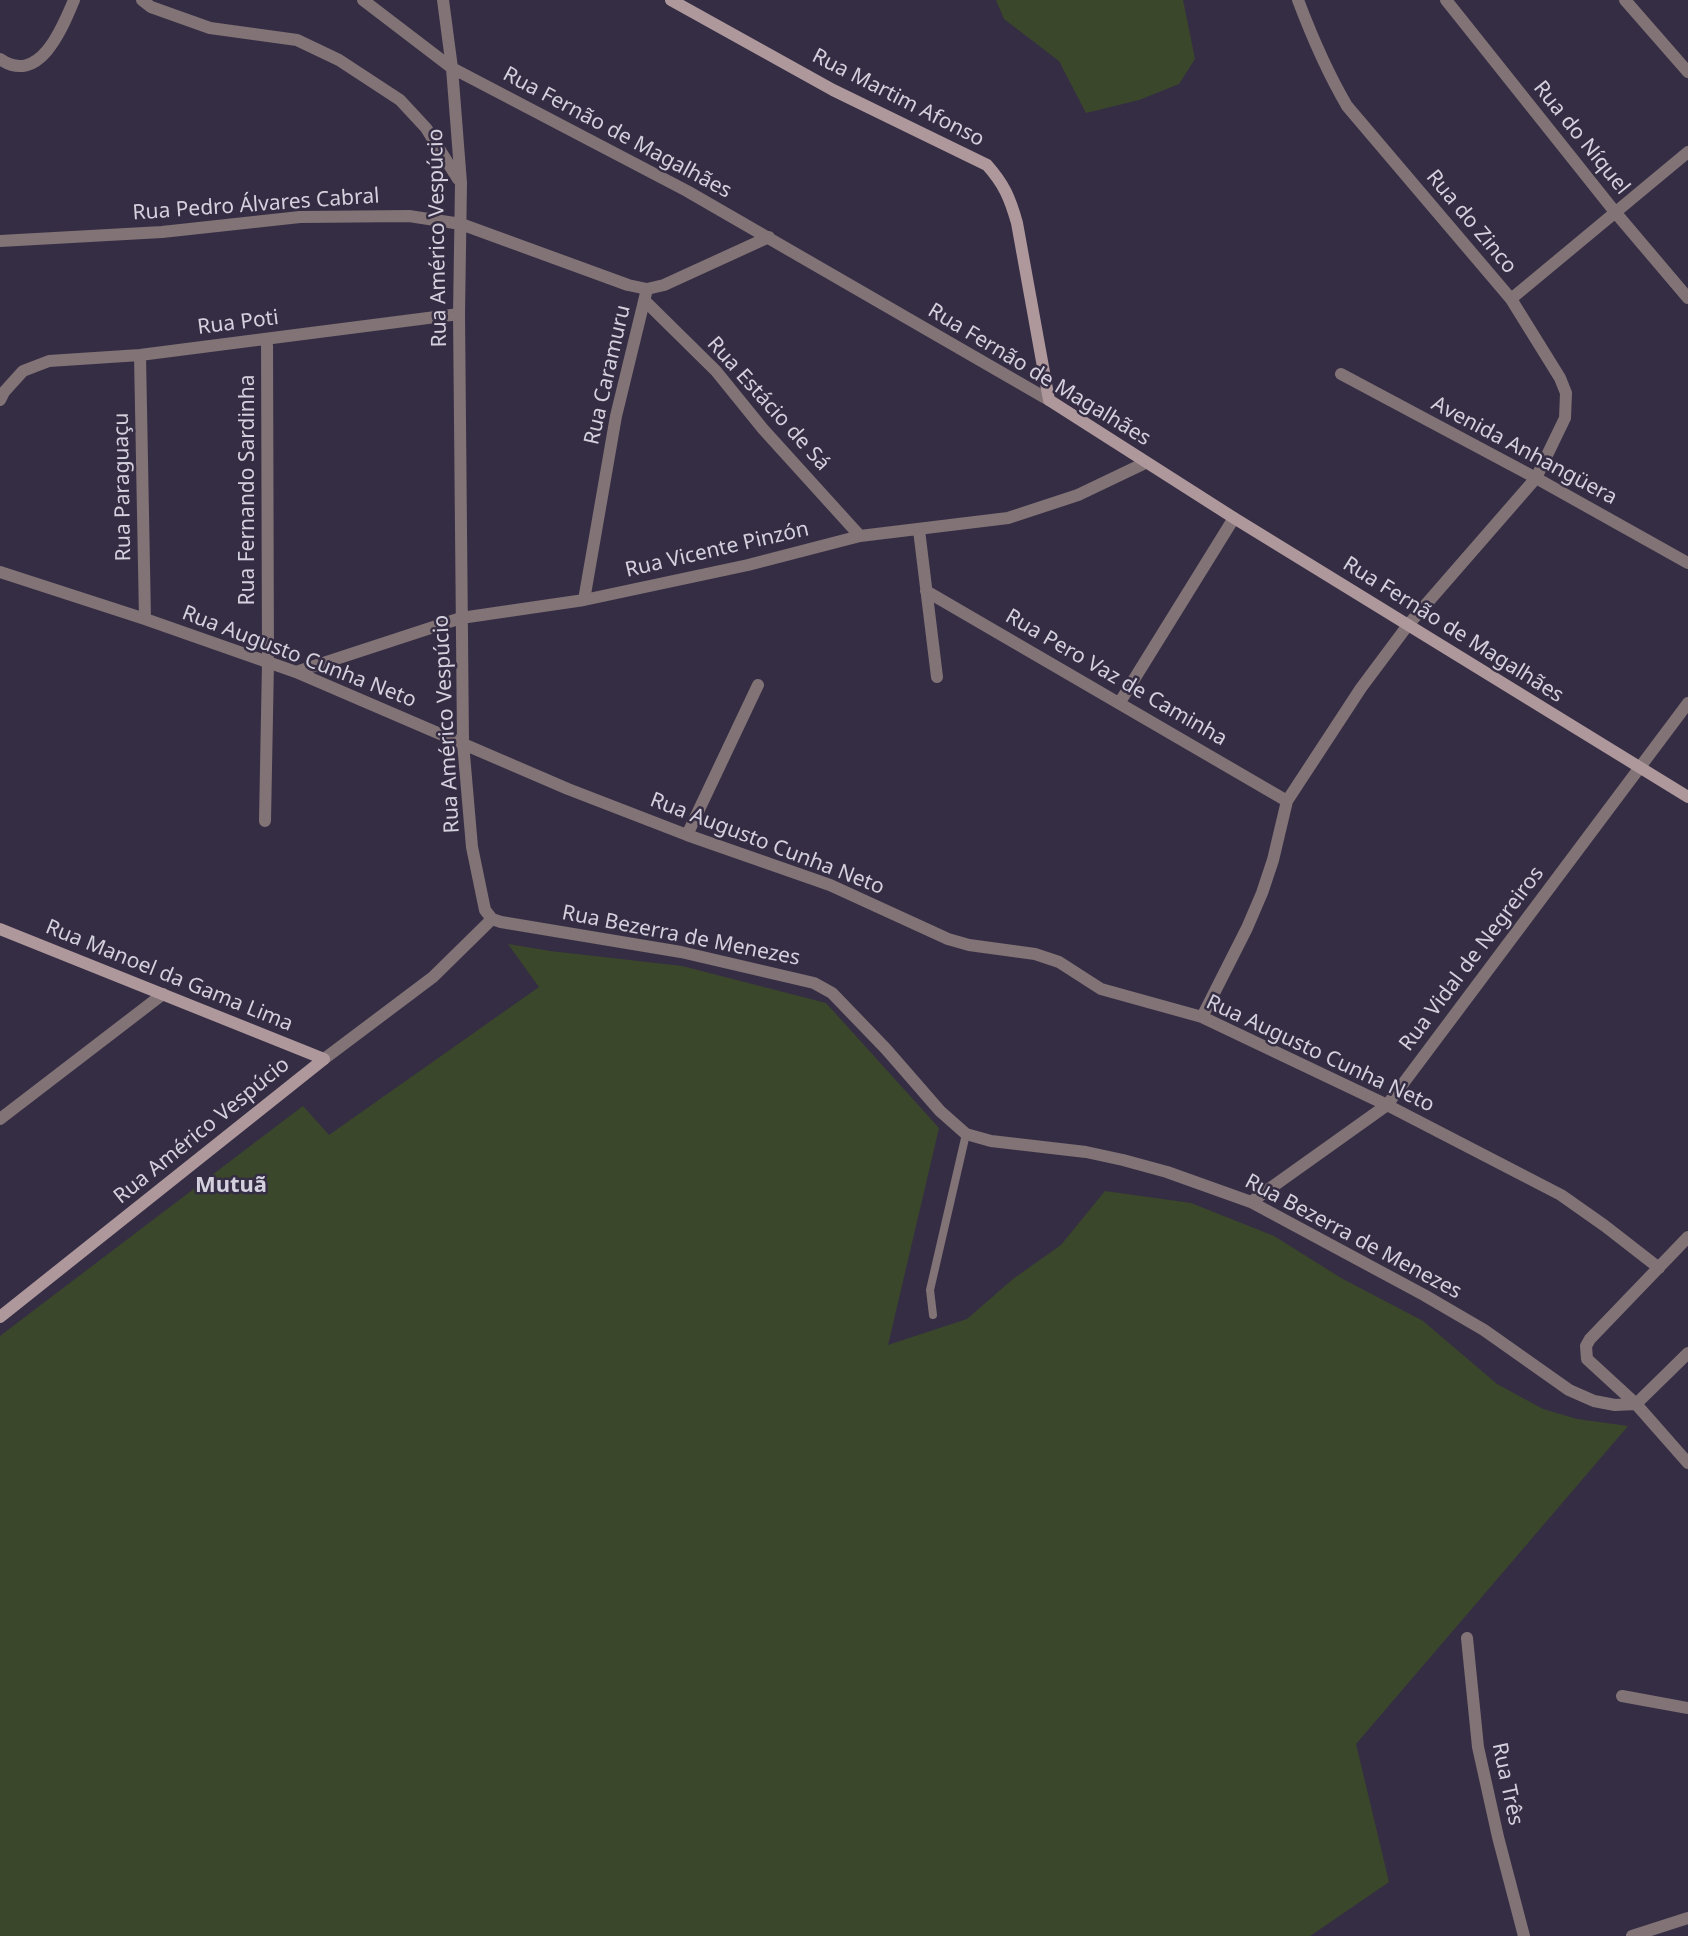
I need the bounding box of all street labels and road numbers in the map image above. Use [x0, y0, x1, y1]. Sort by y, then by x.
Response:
street label: Rua Martim Afonso [808, 44, 988, 152]
street label: Rua Fernão de Magalhães [498, 62, 736, 204]
street label: Rua do Níquel [1528, 76, 1634, 200]
street label: Rua Américo Vespúcio [423, 128, 453, 348]
street label: Rua do Zinco [1420, 165, 1522, 279]
street label: Rua Pedro Álvares Cabral [132, 184, 380, 226]
street label: Rua Fernão de Magalhães [923, 298, 1155, 452]
street label: Rua Caramuru [580, 303, 636, 447]
street label: Rua Poti [196, 306, 280, 340]
street label: Rua Estácio de Sá [701, 332, 835, 476]
street label: Rua Fernando Sardinha [235, 374, 261, 606]
street label: Avenida Anhangüera [1427, 391, 1621, 511]
street label: Rua Paraguaçu [109, 413, 137, 561]
street label: Rua Vicente Pinzón [623, 517, 811, 583]
street label: Rua Fernão de Magalhães [1338, 552, 1568, 708]
street label: Rua Augusto Cunha Neto [178, 601, 420, 713]
street label: Rua Pero Vaz de Caminha [1001, 604, 1231, 752]
street label: Rua Américo Vespúcio [429, 614, 465, 834]
street label: Rua Augusto Cunha Neto [646, 788, 888, 900]
street label: Rua Vidal de Negreiros [1394, 862, 1550, 1056]
street label: Rua Bezerra de Menezes [560, 901, 802, 971]
street label: Rua Manoel da Gama Lima [42, 915, 296, 1037]
street label: Rua Augusto Cunha Neto [1202, 990, 1438, 1118]
street label: Rua Américo Vespúcio [109, 1052, 295, 1210]
street label: Rua Bezerra de Menezes [1240, 1169, 1466, 1305]
street label: Rua Três [1486, 1740, 1528, 1828]

